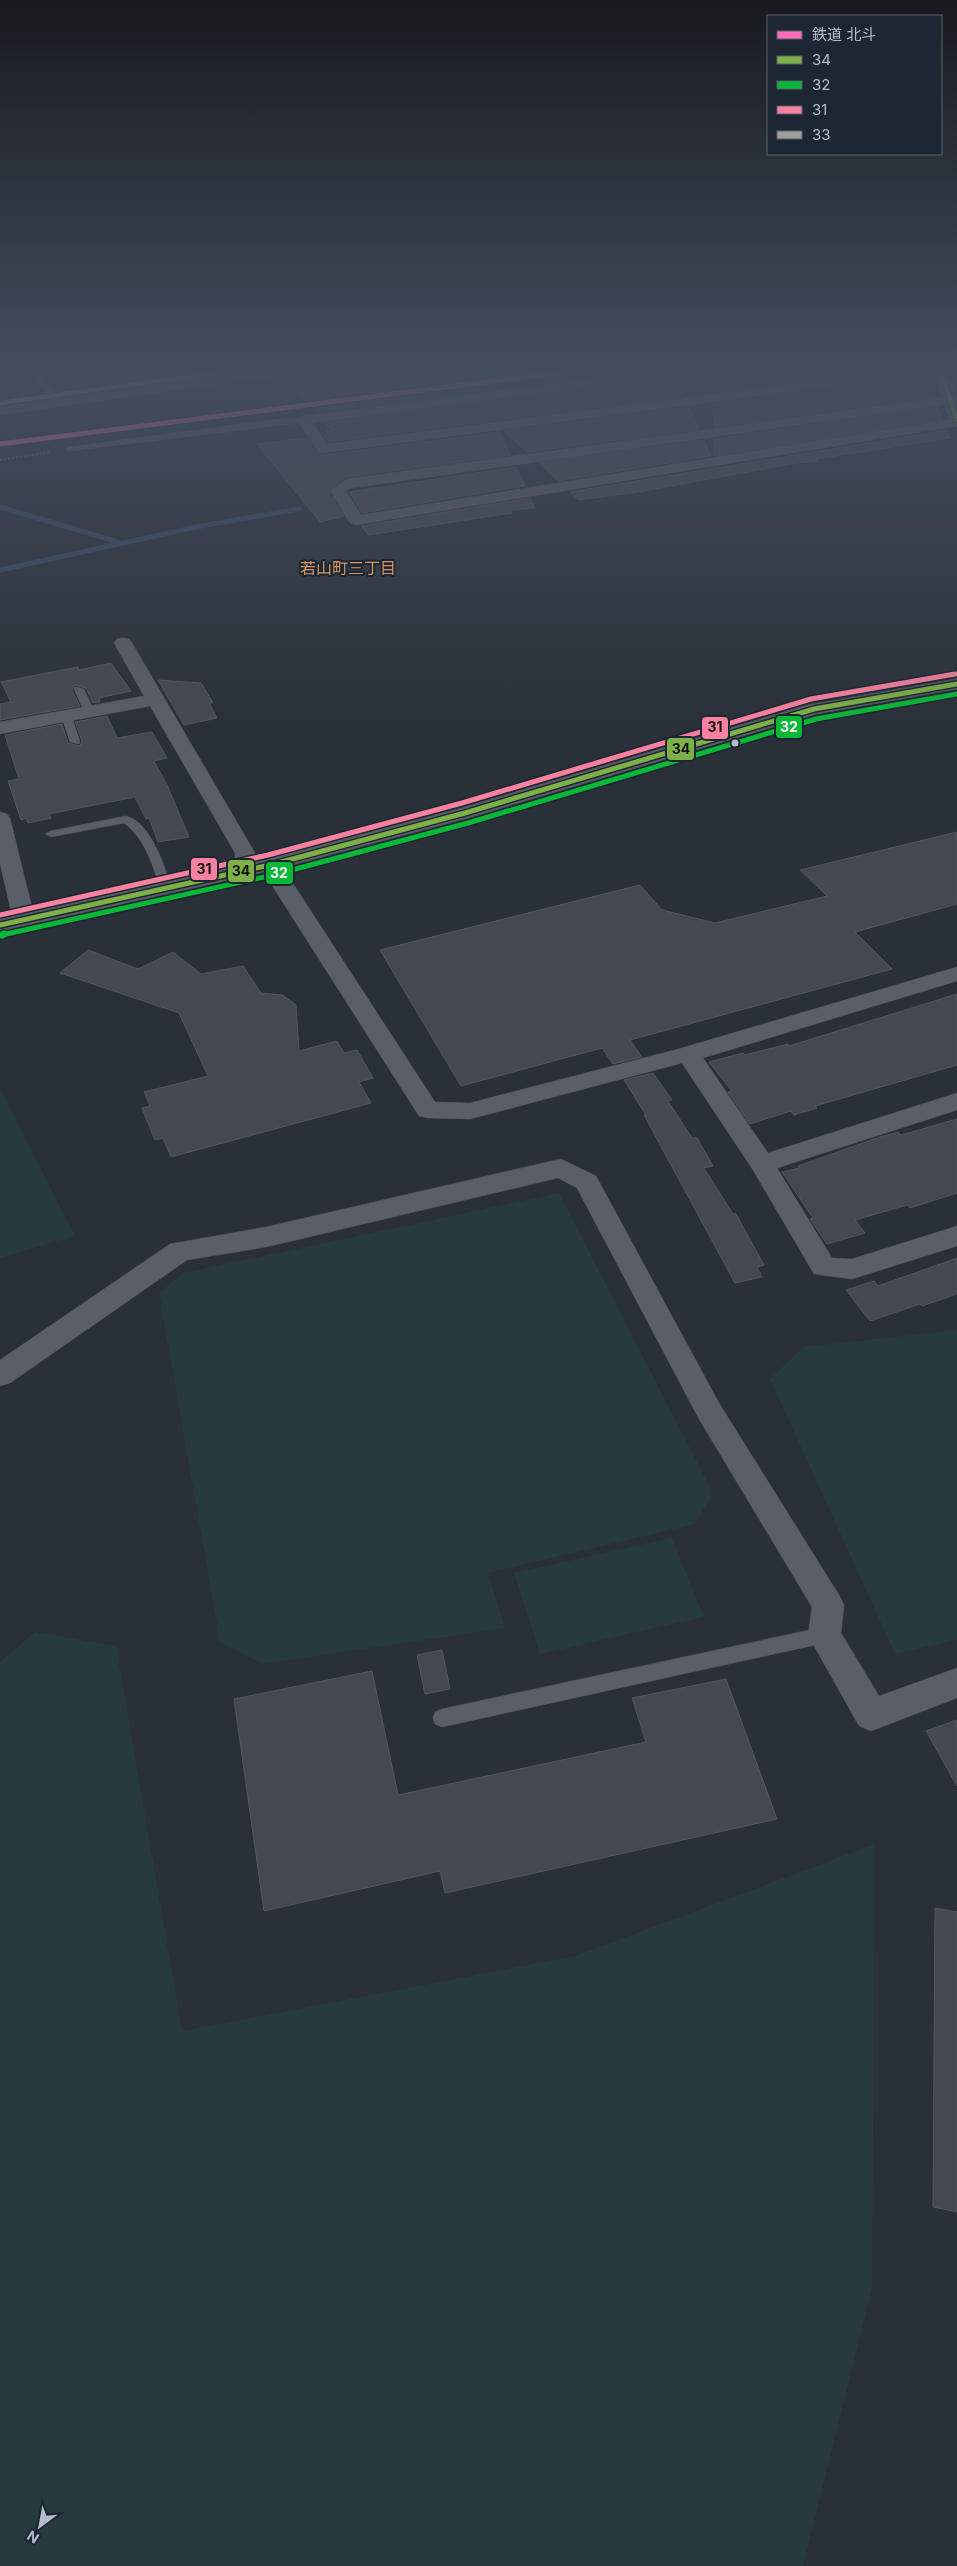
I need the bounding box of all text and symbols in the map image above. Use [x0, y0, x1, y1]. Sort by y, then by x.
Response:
legend [767, 15, 942, 155]
text: 鉄道 北斗 [812, 25, 876, 44]
text: 34 [812, 50, 831, 69]
text: 32 [812, 75, 830, 94]
text: 31 [812, 100, 827, 119]
text: 33 [812, 125, 831, 144]
district label: 若山町三丁目 [300, 558, 396, 578]
line badge: 32 [775, 715, 803, 739]
line badge: 31 [701, 716, 729, 740]
text: 31 [707, 718, 723, 735]
text: 32 [780, 718, 798, 735]
line badge: 34 [666, 737, 695, 761]
unlabelled marker [730, 738, 740, 748]
text: 34 [672, 740, 690, 757]
line badge: 31 [190, 857, 218, 881]
line badge: 34 [227, 859, 255, 883]
text: 31 [196, 860, 212, 877]
line badge: 32 [265, 861, 294, 885]
text: 34 [232, 862, 250, 879]
text: 32 [270, 864, 288, 881]
north arrow [15, 2501, 65, 2551]
text: N [24, 2527, 42, 2547]

